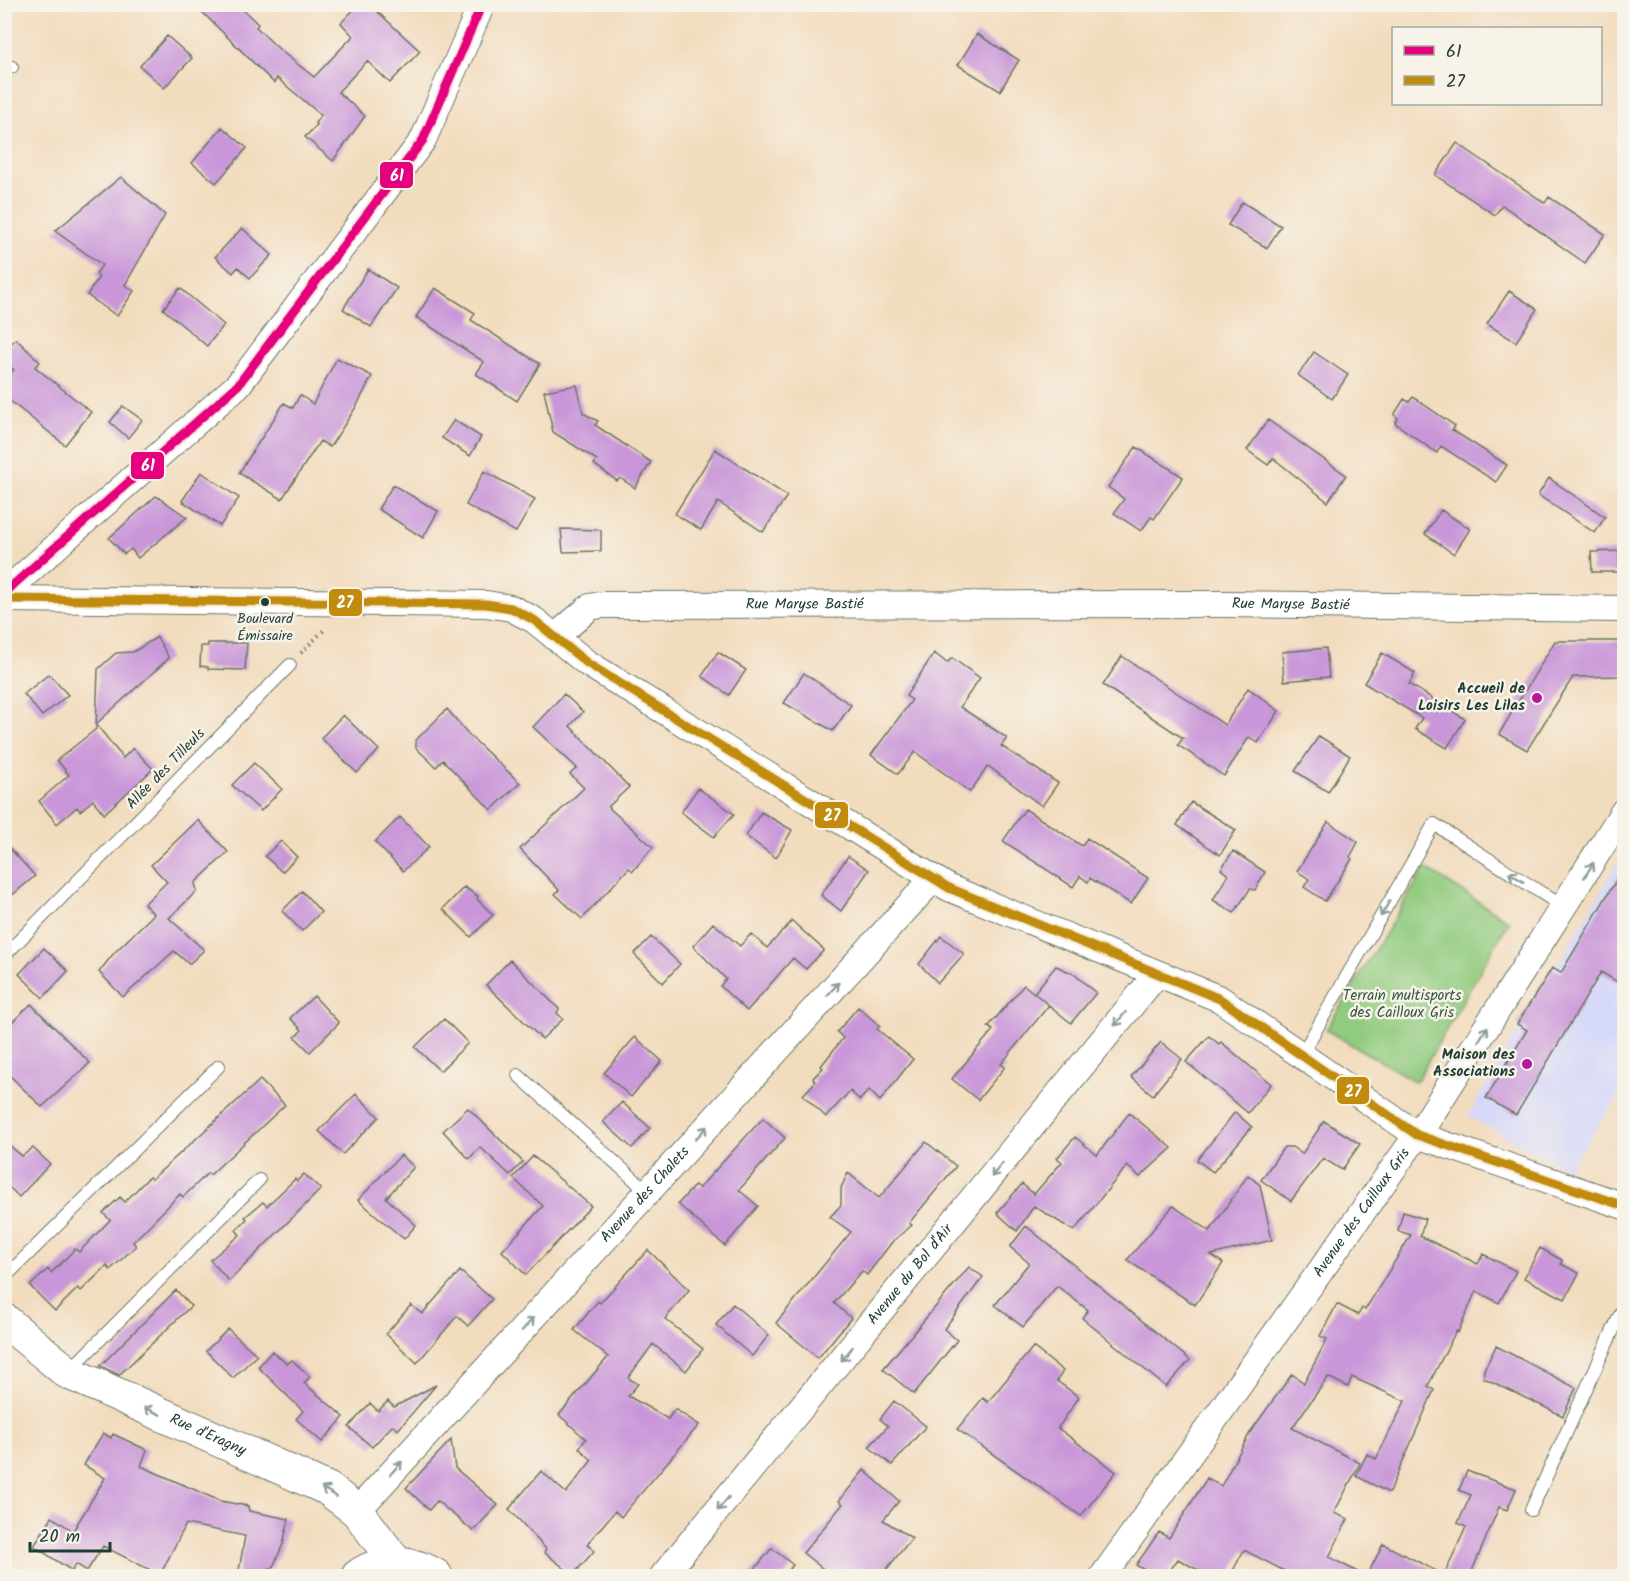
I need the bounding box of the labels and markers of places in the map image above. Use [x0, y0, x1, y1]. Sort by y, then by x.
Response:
marker: Boulevard Émissaire [259, 596, 271, 608]
place label: Boulevard Émissaire [237, 608, 294, 647]
place label: Accueil de Loisirs Les Lilas [1418, 677, 1526, 718]
marker: Accueil de Loisirs Les Lilas [1530, 691, 1544, 705]
place label: Maison des Associations [1433, 1043, 1515, 1084]
marker: Maison des Associations [1520, 1057, 1534, 1071]

